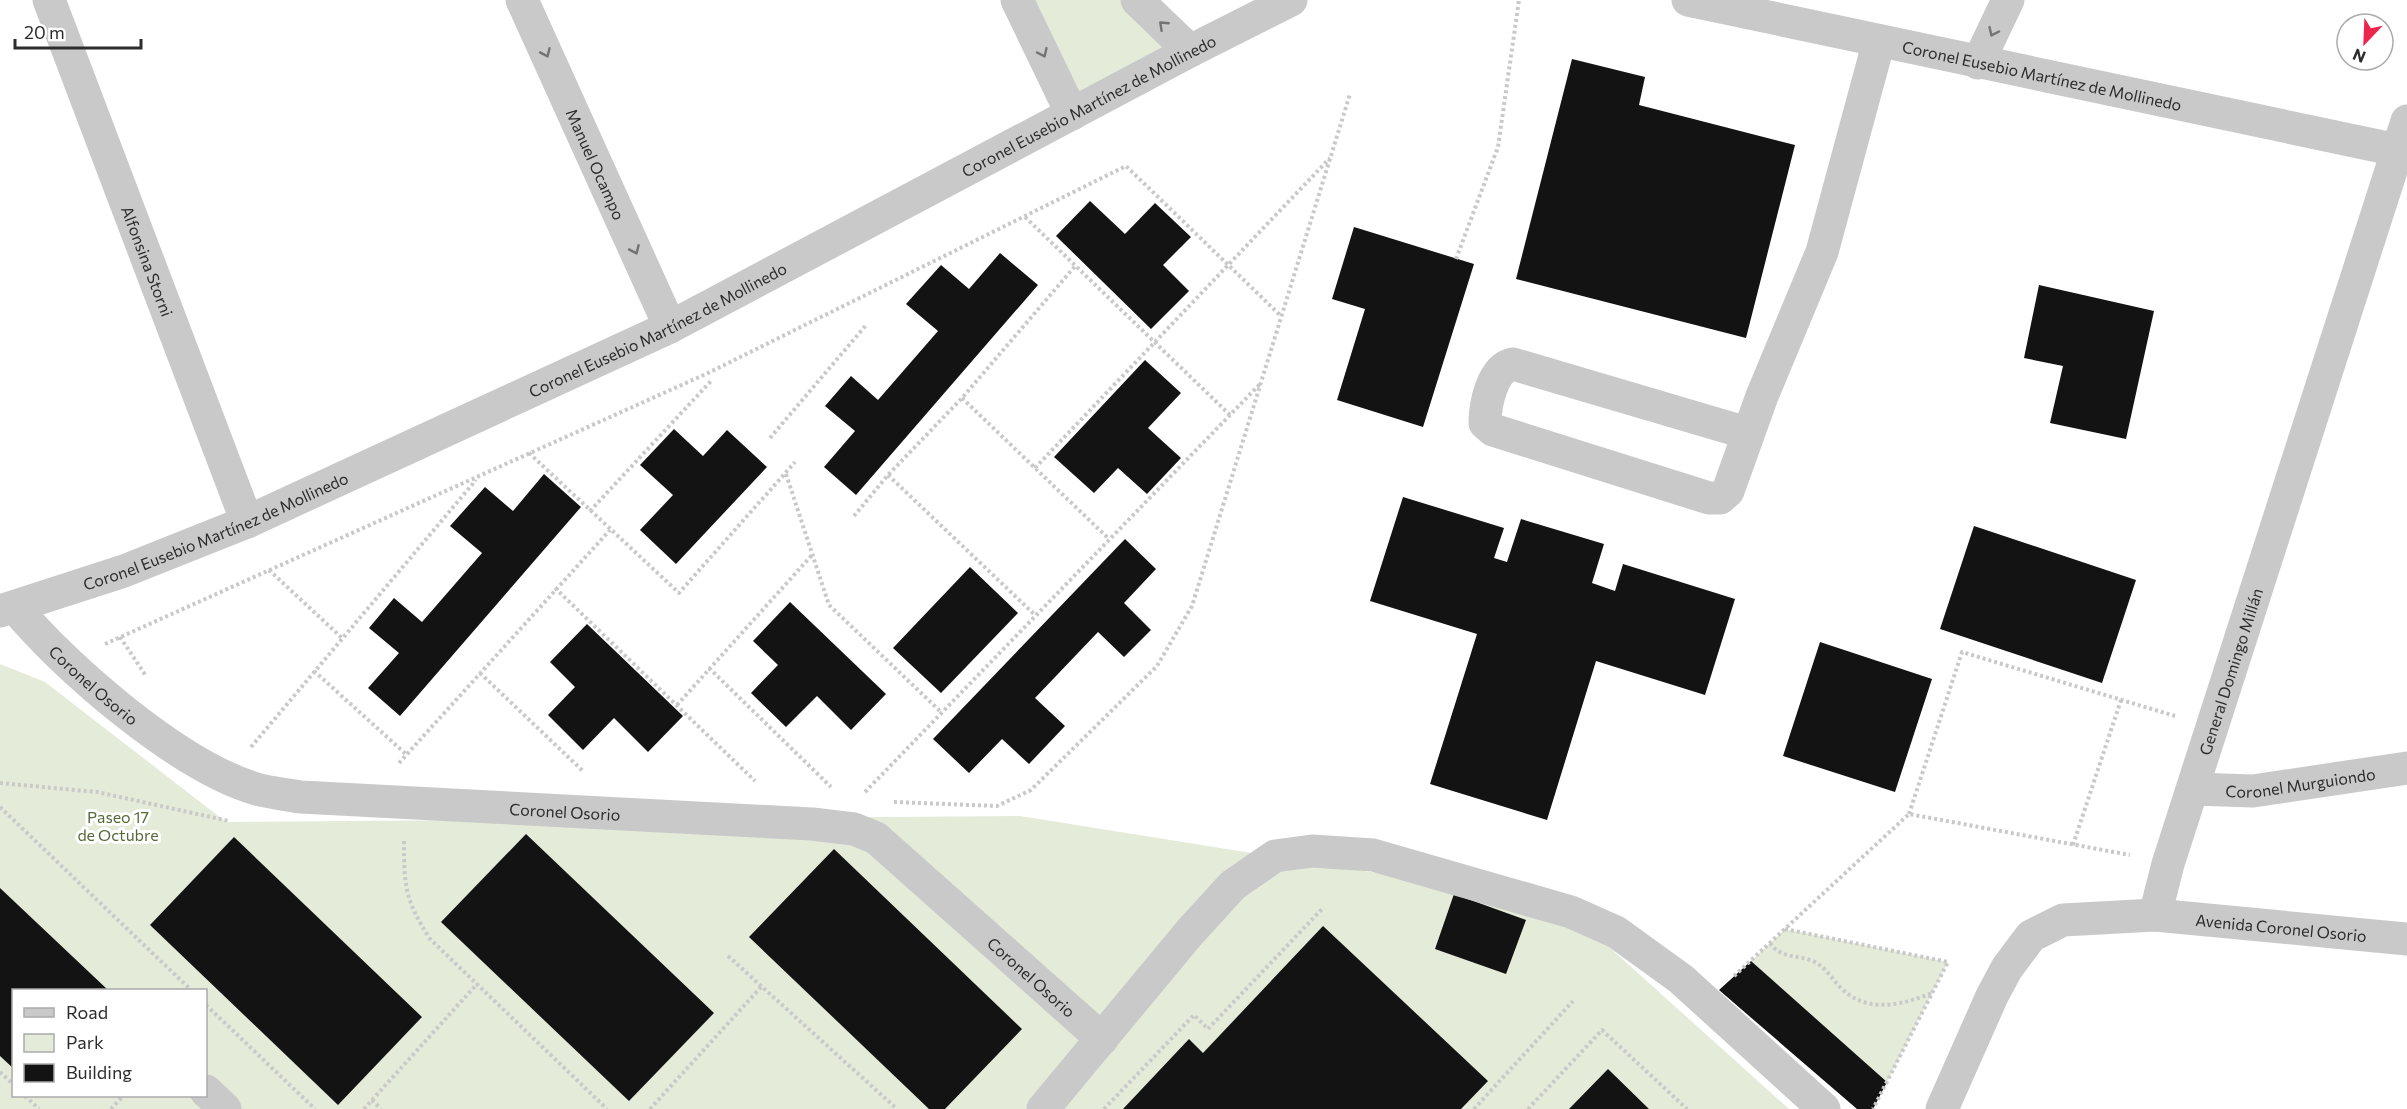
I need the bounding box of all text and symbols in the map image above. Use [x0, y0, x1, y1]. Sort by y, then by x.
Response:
scale bar [15, 12, 141, 50]
north arrow [2335, 12, 2395, 72]
text: 20 m [24, 21, 65, 43]
one-way arrow [1160, 22, 1171, 33]
one-way arrow [1989, 25, 2001, 36]
street label: Coronel Eusebio Martínez de Mollinedo [958, 30, 1219, 180]
street label: Coronel Eusebio Martínez de Mollinedo [1901, 36, 2184, 114]
text: N [2350, 45, 2368, 67]
one-way arrow [1035, 46, 1047, 57]
one-way arrow [539, 47, 551, 58]
street label: Manuel Ocampo [563, 106, 630, 222]
street label: Alfonsina Storni [118, 203, 178, 319]
one-way arrow [628, 244, 640, 255]
street label: Coronel Eusebio Martínez de Mollinedo [525, 258, 789, 401]
street label: Coronel Eusebio Martínez de Mollinedo [80, 467, 351, 593]
street label: General Domingo Millán [2194, 585, 2266, 757]
street label: Coronel Osorio [46, 641, 142, 728]
street label: Coronel Murguiondo [2225, 763, 2376, 801]
street label: Coronel Osorio [509, 799, 621, 823]
park label: Paseo 17 de Octubre [77, 807, 159, 844]
street label: Avenida Coronel Osorio [2195, 909, 2368, 945]
street label: Coronel Osorio [984, 933, 1080, 1021]
legend [12, 989, 207, 1097]
text: Road [66, 1001, 108, 1023]
text: Park [66, 1031, 104, 1053]
text: Building [66, 1061, 132, 1083]

